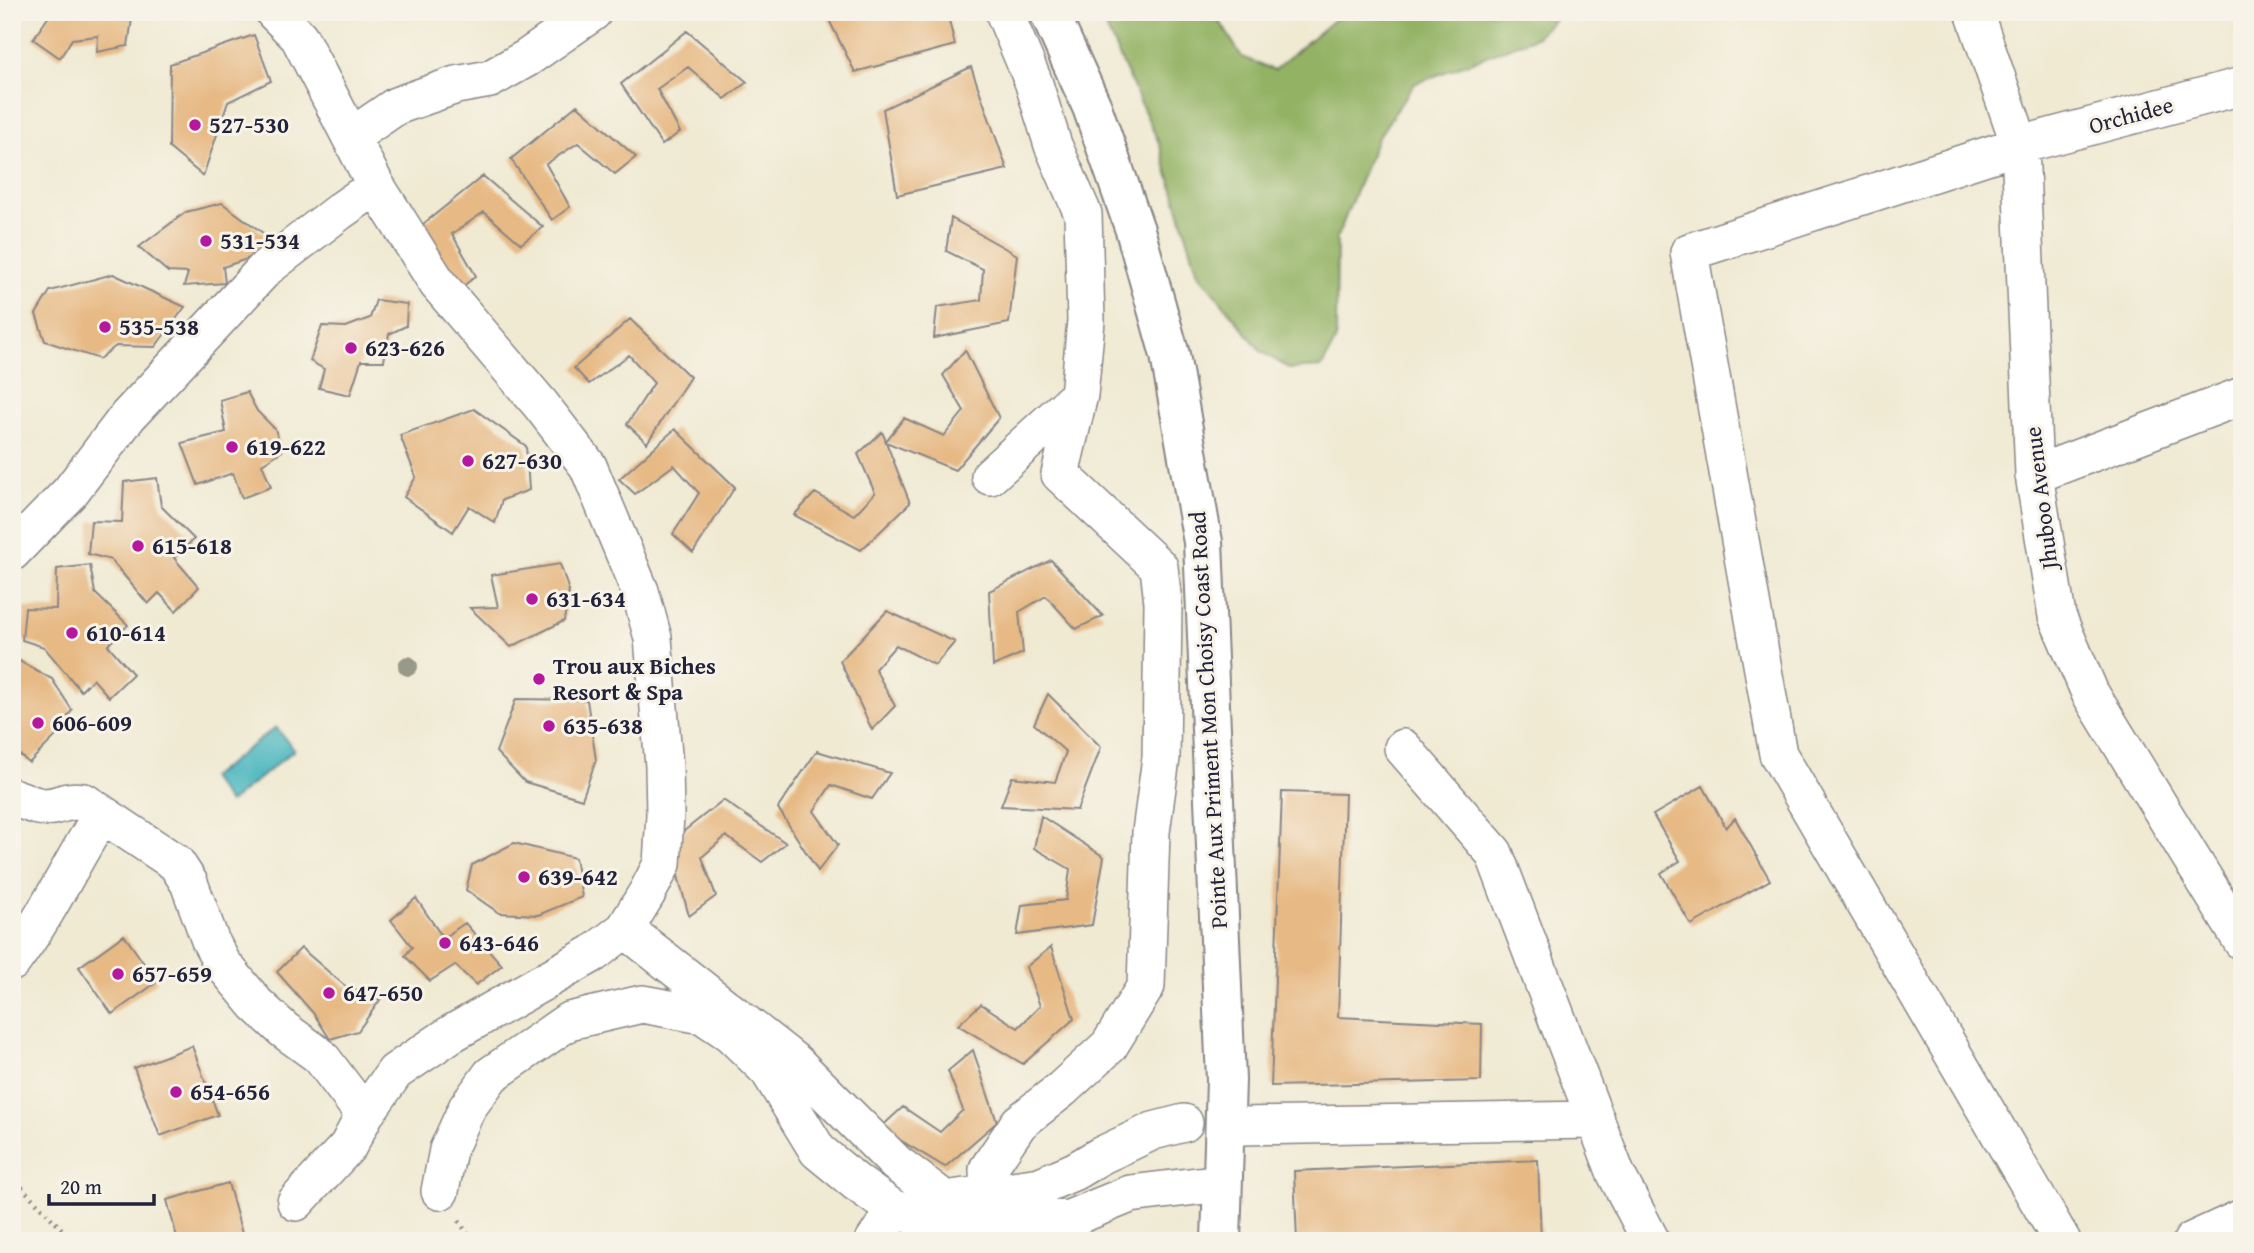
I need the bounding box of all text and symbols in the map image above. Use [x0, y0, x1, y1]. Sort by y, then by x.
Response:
street label: Orchidee [2085, 87, 2177, 142]
place label: 527-530 [209, 108, 289, 141]
marker: 527-530 [187, 117, 203, 133]
place label: 531-534 [220, 224, 300, 257]
marker: 531-534 [198, 233, 214, 249]
place label: 535-538 [119, 310, 199, 343]
marker: 535-538 [97, 319, 113, 335]
place label: 623-626 [365, 331, 445, 364]
marker: 623-626 [343, 340, 359, 356]
street label: Jhuboo Avenue [2015, 425, 2066, 574]
place label: 619-622 [246, 430, 326, 463]
marker: 619-622 [224, 439, 240, 455]
place label: 627-630 [482, 444, 562, 477]
marker: 627-630 [460, 453, 476, 469]
street label: Pointe Aux Priment Mon Choisy Coast Road [1180, 510, 1235, 930]
place label: 615-618 [152, 529, 232, 562]
marker: 615-618 [130, 538, 146, 554]
place label: 631-634 [546, 582, 626, 615]
marker: 631-634 [524, 591, 540, 607]
place label: 610-614 [86, 616, 166, 649]
marker: 610-614 [64, 625, 80, 641]
place label: Trou aux Biches Resort & Spa [553, 649, 716, 708]
marker: Trou aux Biches Resort & Spa [531, 671, 547, 687]
place label: 606-609 [52, 706, 132, 739]
place label: 635-638 [563, 709, 643, 742]
marker: 606-609 [30, 715, 46, 731]
marker: 635-638 [541, 718, 557, 734]
place label: 639-642 [538, 860, 618, 893]
marker: 639-642 [516, 869, 532, 885]
place label: 643-646 [459, 926, 539, 959]
marker: 643-646 [437, 935, 453, 951]
place label: 657-659 [132, 957, 212, 990]
marker: 657-659 [110, 966, 126, 982]
place label: 647-650 [343, 976, 423, 1009]
marker: 647-650 [321, 985, 337, 1001]
place label: 654-656 [190, 1075, 270, 1108]
marker: 654-656 [168, 1084, 184, 1100]
scale bar [49, 1162, 154, 1206]
text: 20 m [60, 1171, 102, 1202]

